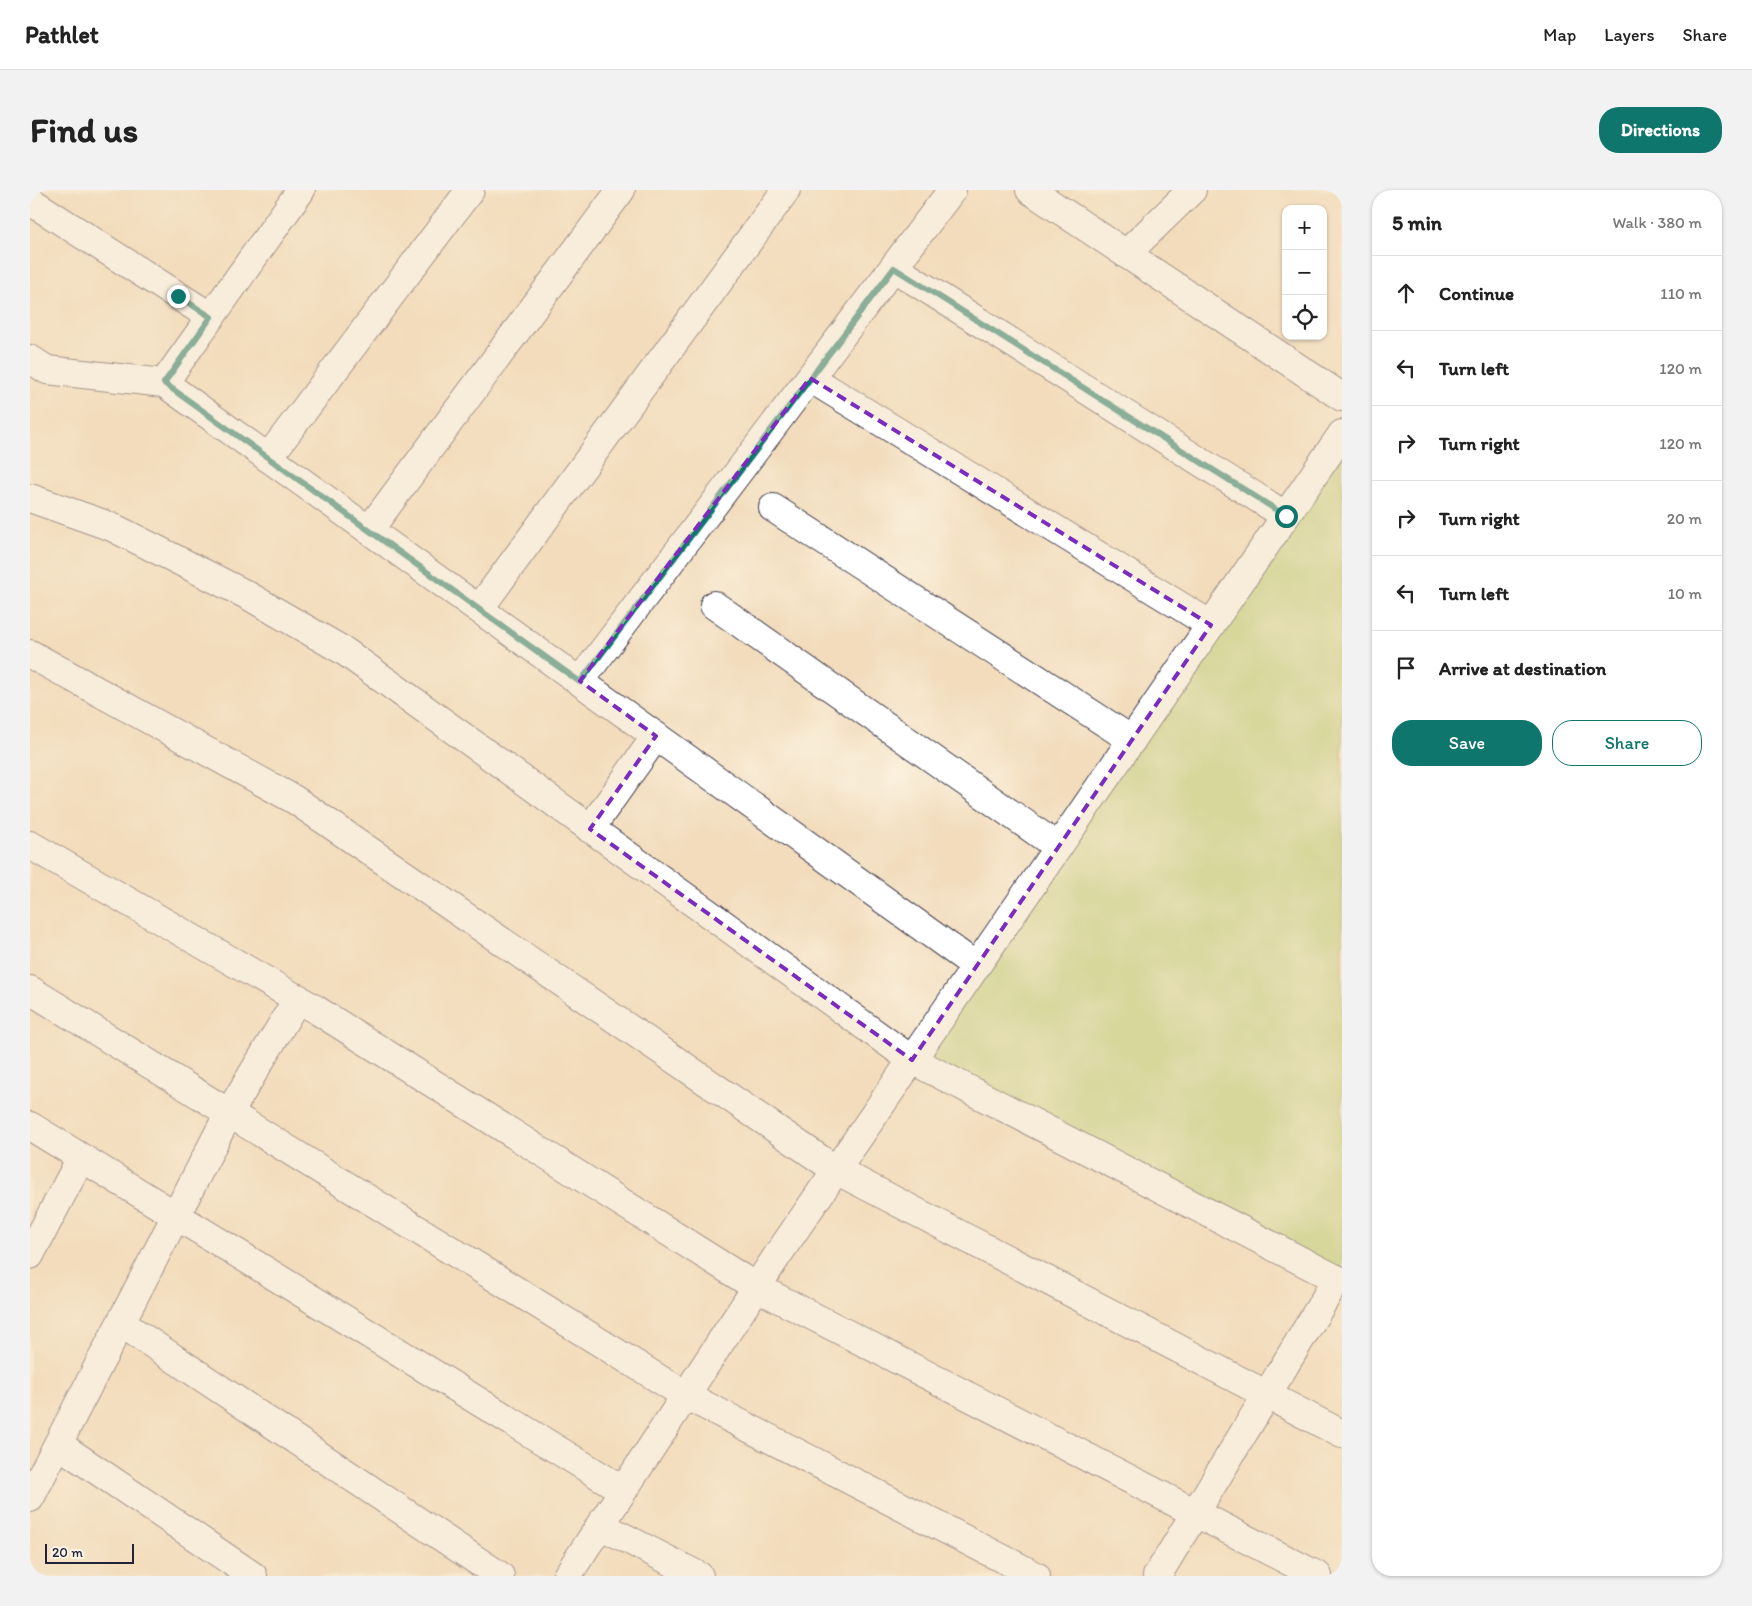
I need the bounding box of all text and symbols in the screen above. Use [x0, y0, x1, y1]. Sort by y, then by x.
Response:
text: Pathlet [25, 20, 99, 49]
text: Map [1543, 24, 1576, 46]
text: Layers [1604, 24, 1654, 46]
text: Share [1682, 24, 1727, 46]
button: Directions [1599, 107, 1722, 153]
text: Find us [30, 109, 138, 151]
map controls [1282, 205, 1327, 340]
button: + [1282, 205, 1327, 250]
text: 5 min [1392, 210, 1442, 235]
text: Walk · 380 m [1612, 213, 1702, 232]
button: − [1282, 250, 1327, 295]
icon: ahead [1392, 279, 1420, 307]
text: Continue [1439, 282, 1514, 305]
text: 110 m [1660, 284, 1702, 303]
route end [167, 285, 190, 308]
button: locate [1282, 295, 1327, 340]
icon: left [1392, 354, 1420, 382]
text: Turn left [1439, 357, 1509, 380]
text: 120 m [1659, 359, 1702, 378]
icon: right [1392, 429, 1420, 457]
text: Turn right [1439, 432, 1520, 455]
text: 120 m [1659, 434, 1702, 453]
icon: right [1392, 504, 1420, 532]
route start [1275, 505, 1298, 528]
text: Turn right [1439, 507, 1520, 530]
text: 20 m [1667, 509, 1702, 528]
icon: left [1392, 579, 1420, 607]
text: Turn left [1439, 582, 1509, 605]
text: 10 m [1668, 584, 1702, 603]
icon: arrive [1392, 654, 1420, 682]
text: Arrive at destination [1439, 657, 1606, 680]
button: Save [1392, 720, 1542, 766]
button: Share [1552, 720, 1702, 766]
scale bar [45, 1541, 134, 1564]
text: 20 m [52, 1544, 83, 1561]

